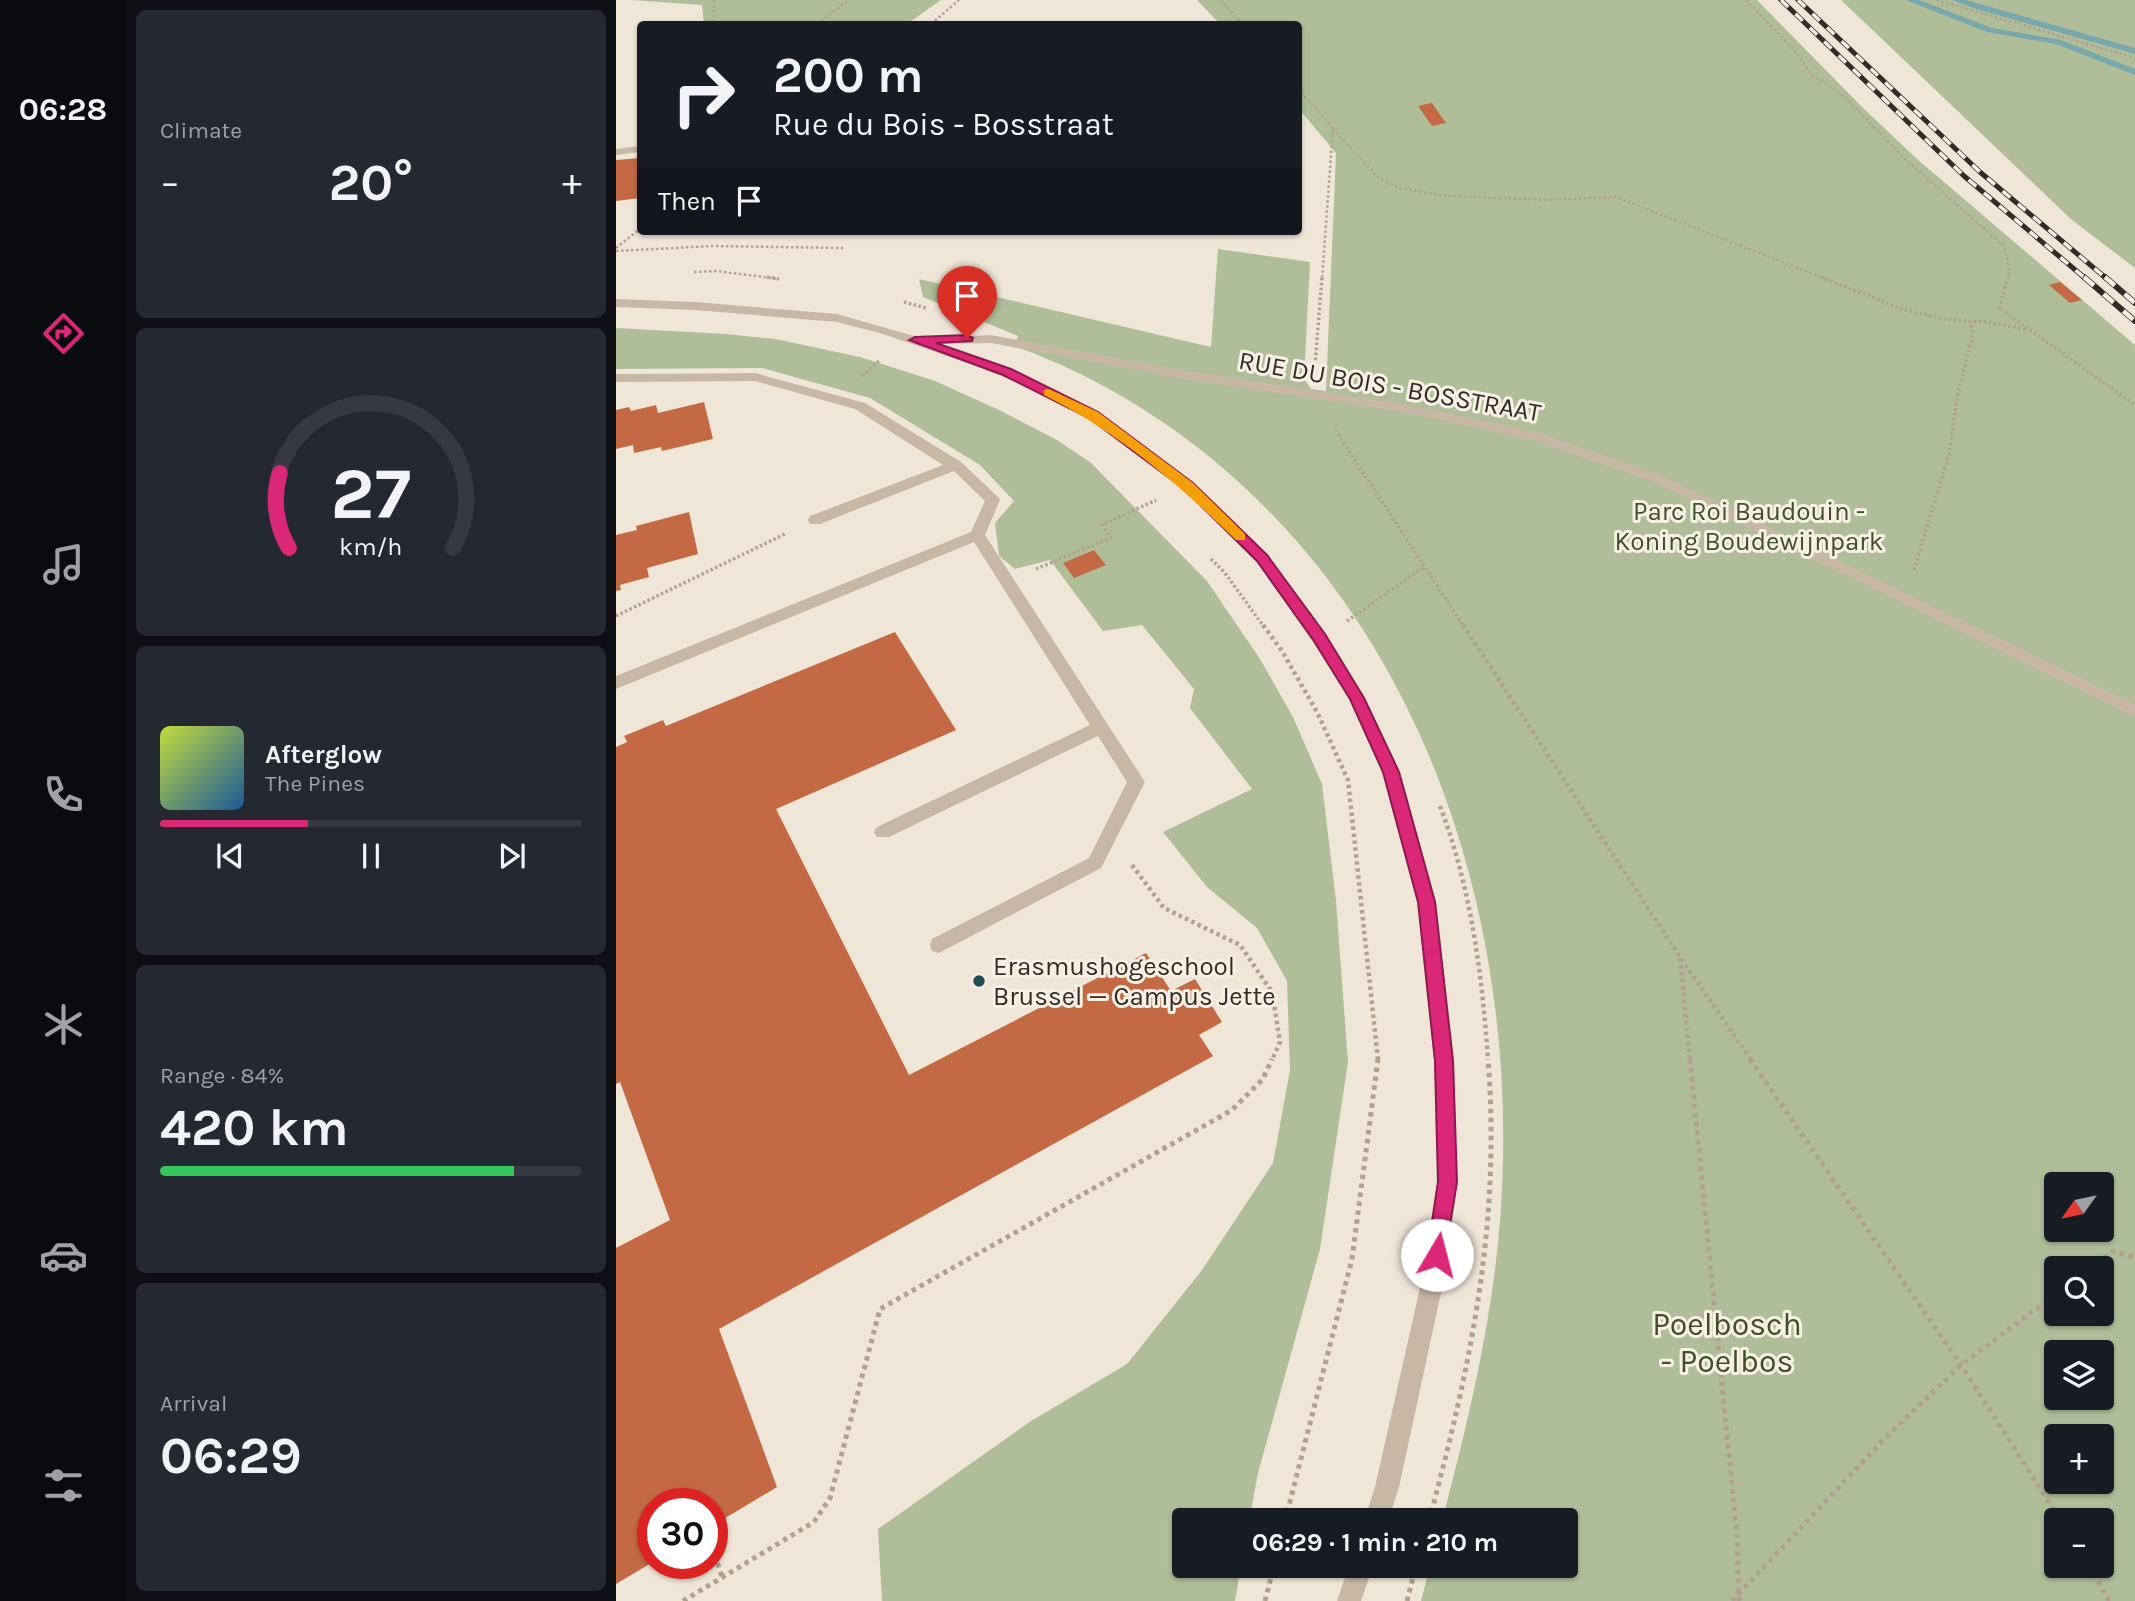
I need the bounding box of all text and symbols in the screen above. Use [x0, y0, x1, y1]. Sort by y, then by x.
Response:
text: 200 m [773, 47, 924, 104]
icon: right [658, 49, 749, 140]
text: 06:28 [19, 91, 107, 128]
text: Rue du Bois - Bosstraat [773, 106, 1114, 143]
text: Climate [160, 117, 242, 144]
text: 20° [329, 152, 413, 213]
text: − [160, 160, 180, 205]
text: + [562, 160, 582, 205]
icon: arrive [730, 182, 768, 220]
text: Then [658, 186, 716, 217]
pin [937, 266, 997, 338]
icon: arrive [948, 277, 986, 315]
icon: directions [39, 309, 88, 358]
street label: RUE DU BOIS - BOSSTRAAT [1236, 345, 1544, 428]
text: 27 [331, 452, 411, 537]
park label: Parc Roi Baudouin - Koning Boudewijnpark [1615, 496, 1883, 557]
text: km/h [339, 532, 403, 561]
icon: music [39, 540, 88, 589]
text: Afterglow [265, 739, 382, 770]
icon: phone [39, 770, 88, 819]
text: The Pines [265, 770, 365, 797]
icon: previous [211, 837, 249, 875]
icon: pause [352, 837, 390, 875]
icon: next [493, 837, 531, 875]
place label: Erasmushogeschool Brussel — Campus Jette [993, 951, 1276, 1012]
marker: Erasmushogeschool Brussel — Campus Jette [971, 973, 987, 989]
icon: climate [39, 1000, 88, 1049]
text: Range · 84% [160, 1062, 284, 1089]
text: 420 km [160, 1097, 349, 1158]
north arrow [2044, 1172, 2114, 1242]
map controls [2044, 1172, 2114, 1578]
position arrow [1400, 1218, 1474, 1292]
icon: car [39, 1231, 88, 1280]
button: search [2044, 1256, 2114, 1326]
park label: Poelbosch - Poelbos [1652, 1306, 1802, 1380]
button: layers [2044, 1340, 2114, 1410]
text: Arrival [160, 1390, 227, 1417]
button: + [2044, 1424, 2114, 1494]
text: 06:29 [160, 1425, 302, 1486]
icon: filters [39, 1461, 88, 1510]
speed limit sign: 30 [637, 1488, 728, 1579]
button: − [2044, 1508, 2114, 1578]
text: 06:29 · 1 min · 210 m [1252, 1527, 1498, 1558]

